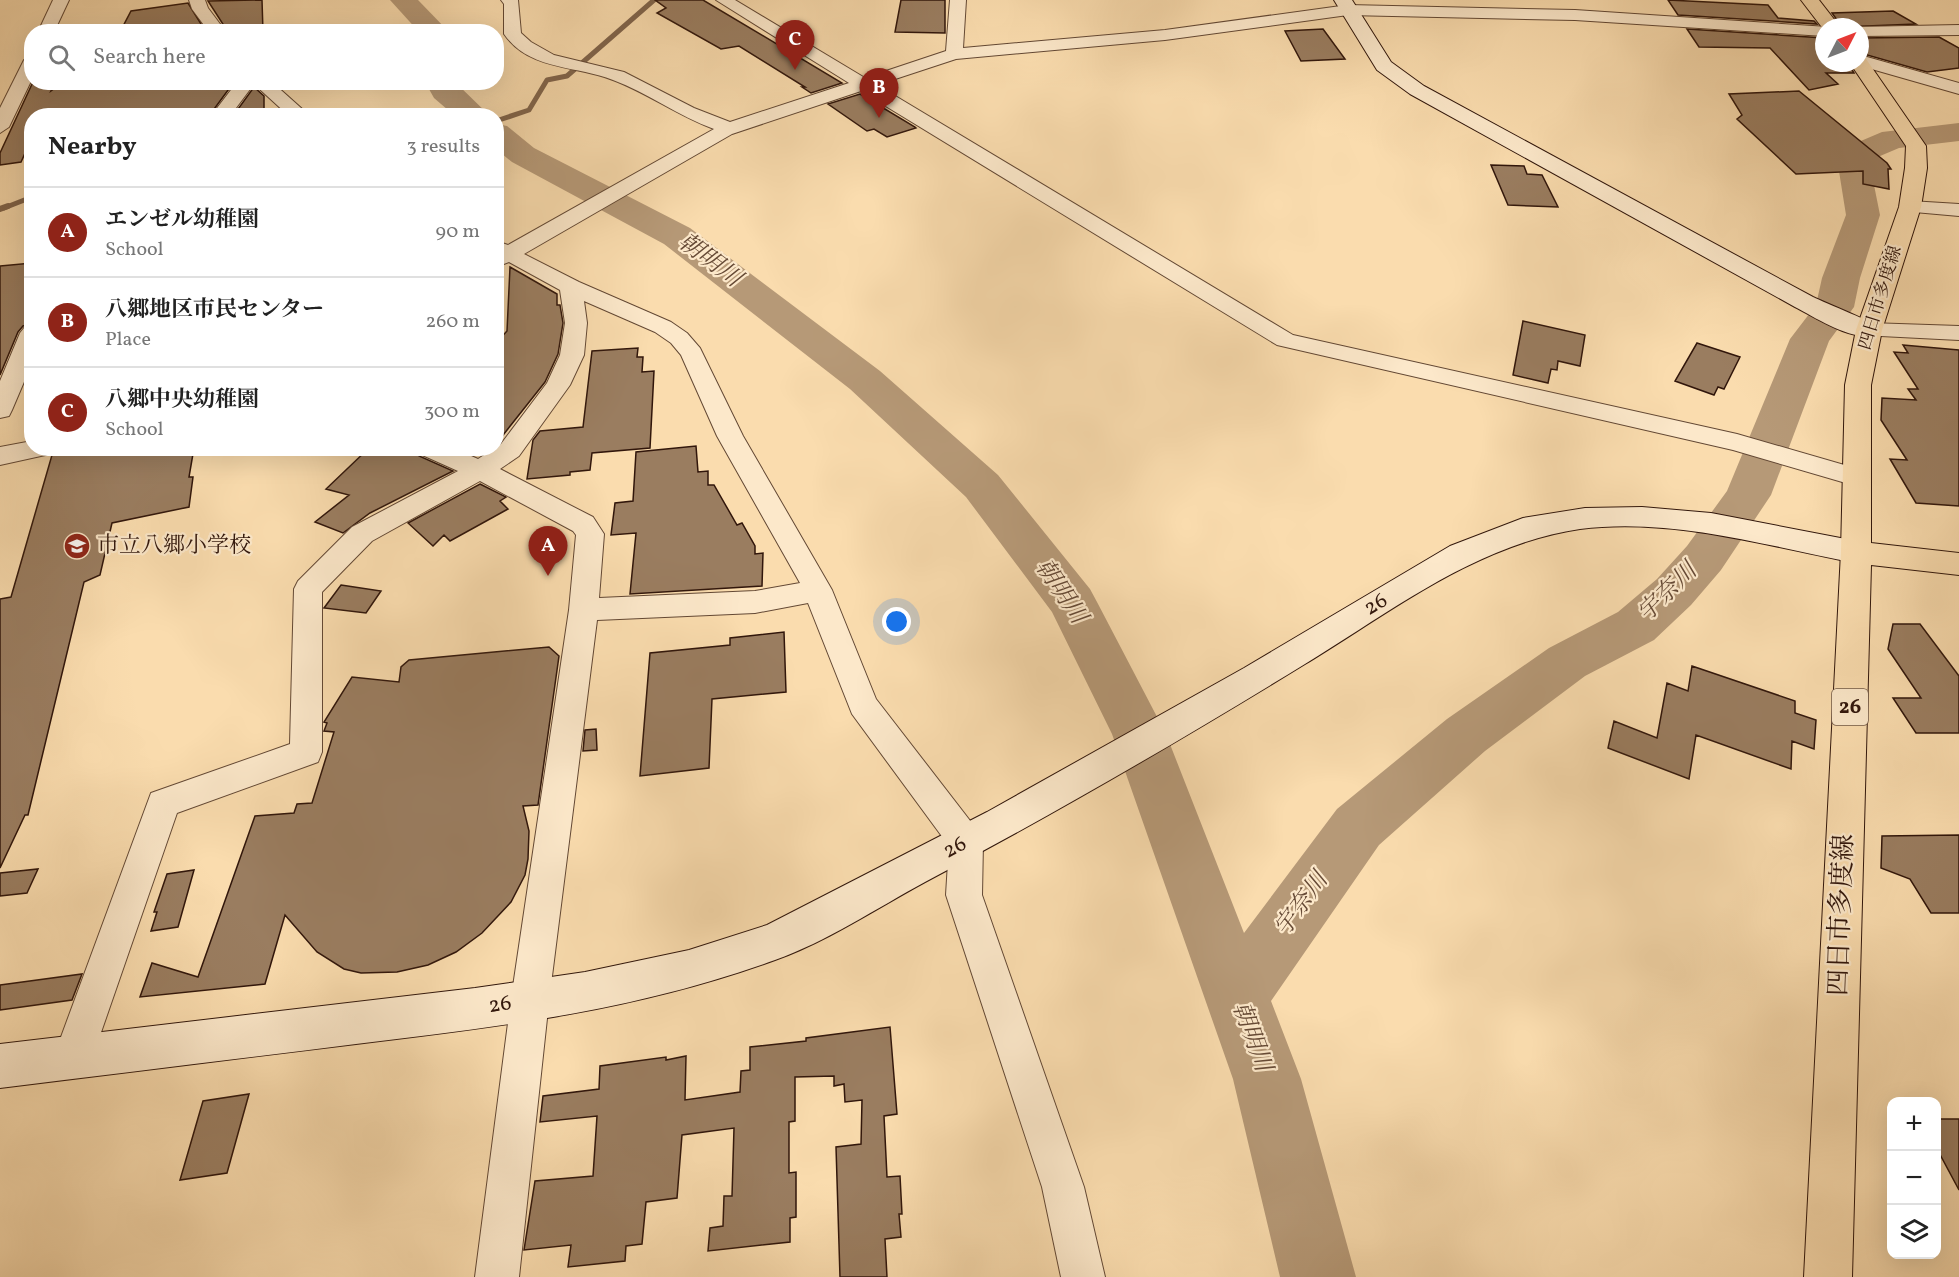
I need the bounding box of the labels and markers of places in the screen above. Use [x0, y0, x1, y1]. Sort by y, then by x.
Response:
pin: C [776, 20, 814, 70]
pin: B [860, 68, 898, 118]
pin: A [528, 526, 568, 576]
school or university icon: 市立八郷小学校 [62, 531, 92, 561]
place label: 市立八郷小学校 [97, 531, 251, 562]

